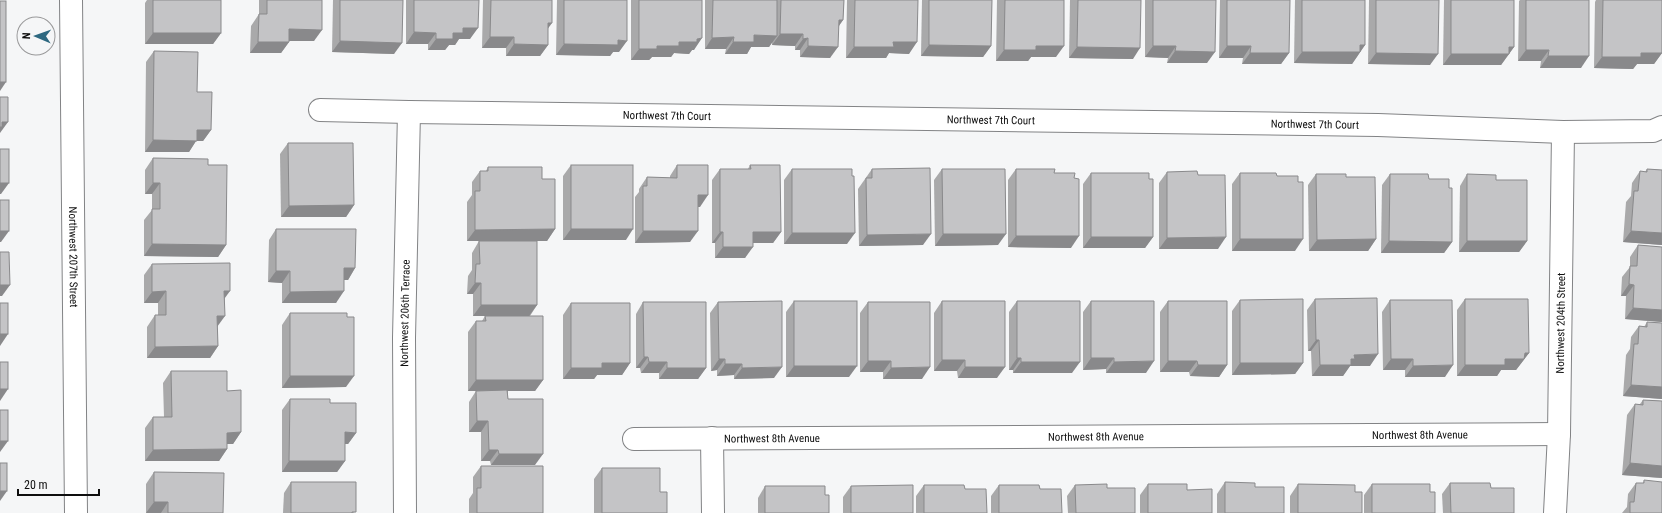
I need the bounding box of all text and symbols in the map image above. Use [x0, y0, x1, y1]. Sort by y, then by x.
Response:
north arrow [16, 16, 56, 56]
text: N [20, 32, 33, 39]
street label: Northwest 7th Court [623, 109, 711, 123]
street label: Northwest 7th Court [947, 113, 1035, 127]
street label: Northwest 7th Court [1271, 118, 1359, 132]
street label: Northwest 207th Street [66, 206, 80, 308]
street label: Northwest 206th Terrace [398, 259, 413, 367]
street label: Northwest 204th Street [1554, 273, 1568, 374]
street label: Northwest 8th Avenue [1372, 428, 1468, 442]
street label: Northwest 8th Avenue [1048, 430, 1144, 444]
street label: Northwest 8th Avenue [724, 432, 820, 446]
scale bar [18, 471, 99, 497]
text: 20 m [24, 478, 48, 492]

